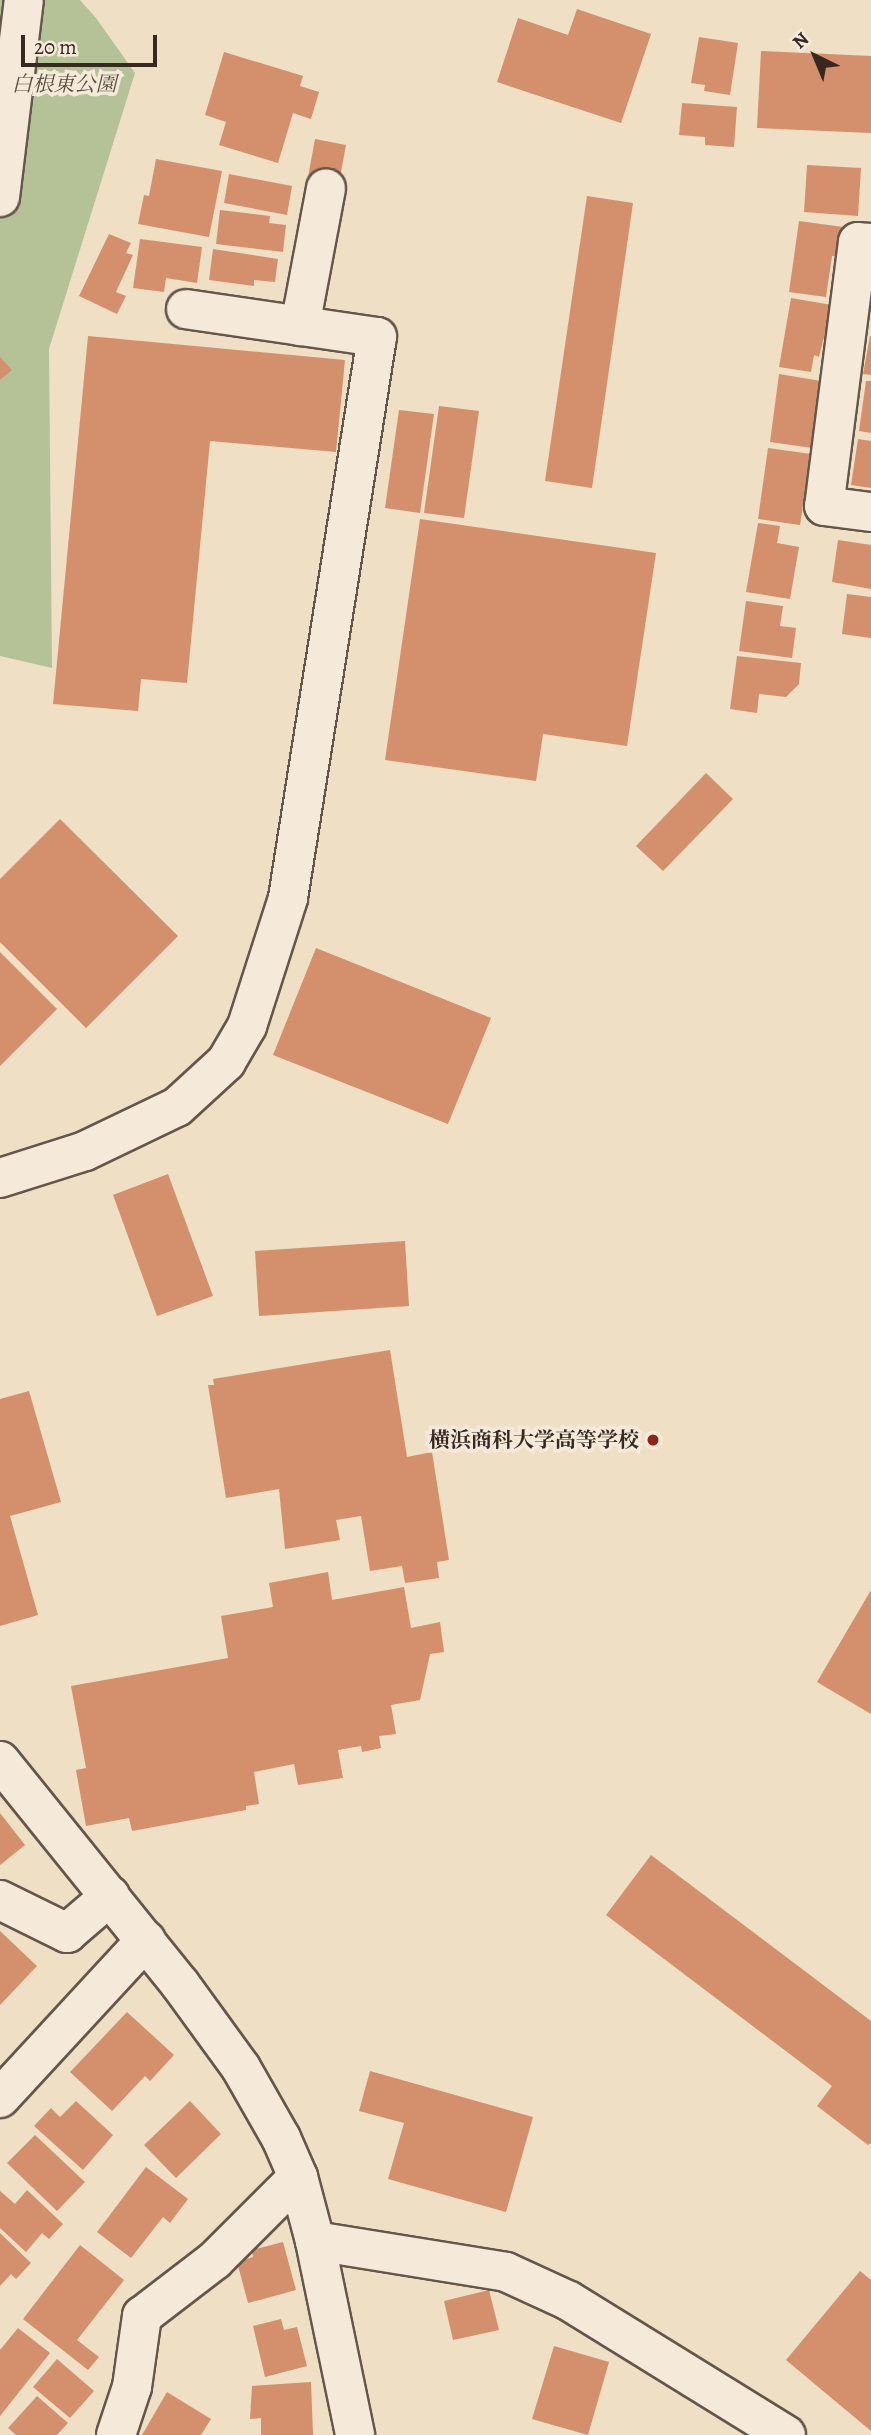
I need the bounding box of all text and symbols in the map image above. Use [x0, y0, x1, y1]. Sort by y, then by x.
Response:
scale bar [24, 21, 161, 65]
north arrow [780, 21, 850, 91]
text: N [787, 26, 815, 55]
text: 20 m [34, 33, 77, 61]
park label: 白根東公園 [12, 71, 116, 97]
place label: 横浜商科大学高等学校 [429, 1427, 639, 1453]
marker: 横浜商科大学高等学校 [645, 1432, 661, 1448]

